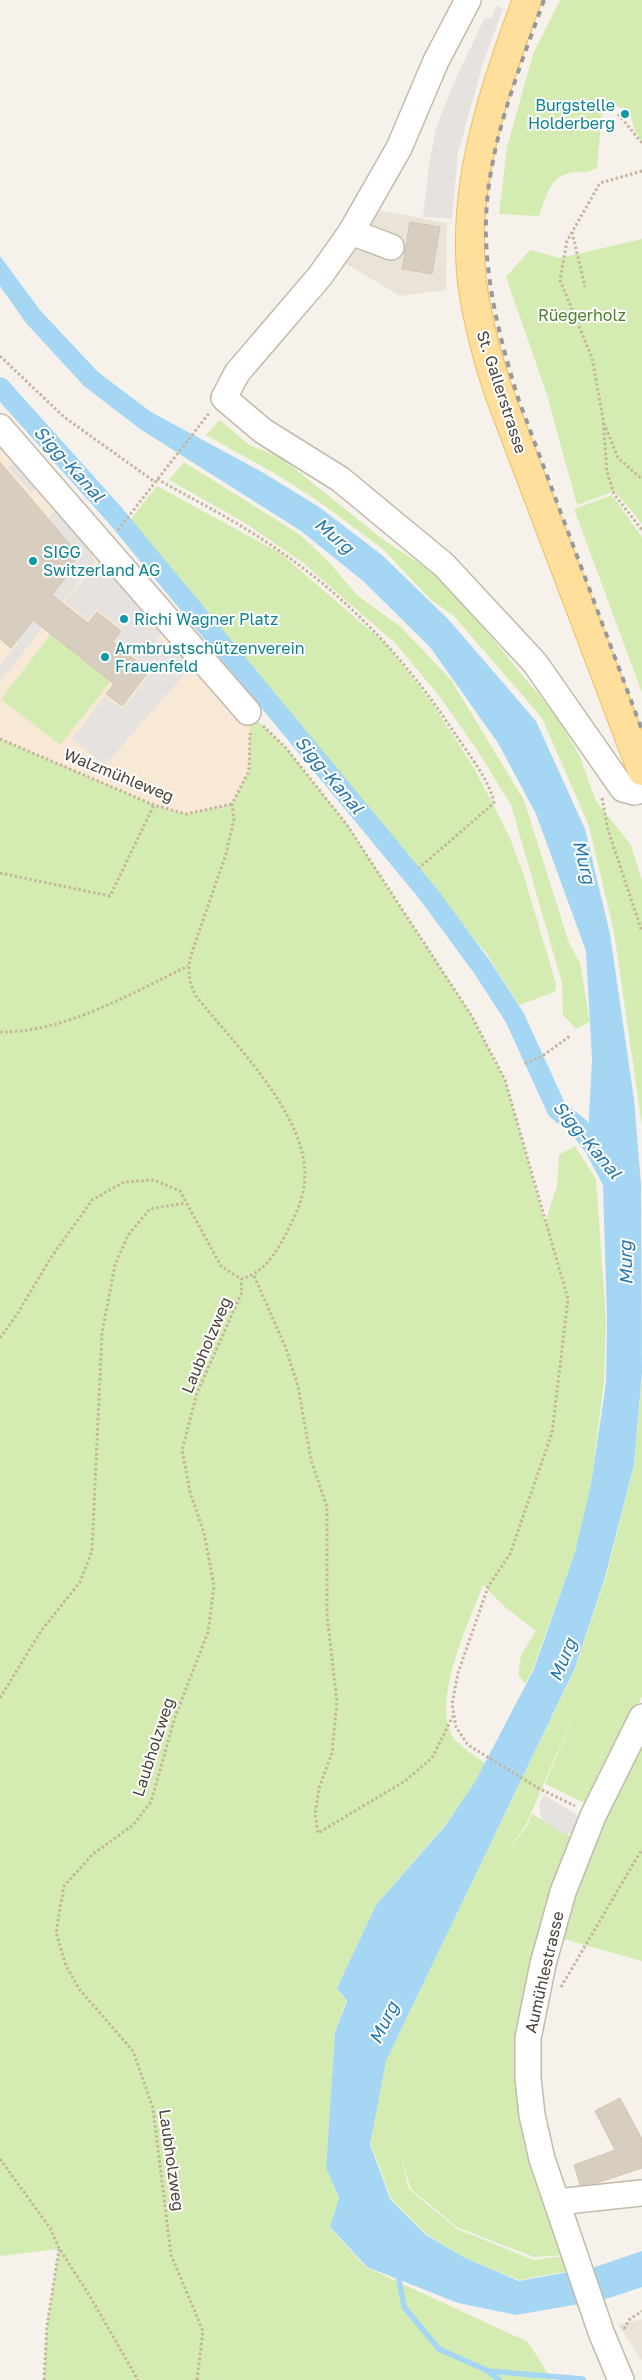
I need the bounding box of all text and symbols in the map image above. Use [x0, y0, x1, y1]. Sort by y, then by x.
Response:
place label: Burgstelle Holderberg [528, 95, 615, 133]
marker: Burgstelle Holderberg [619, 108, 631, 120]
park label: Rüegerholz [538, 305, 626, 325]
street label: St. Gallerstrasse [473, 328, 531, 456]
water label: Sigg-Kanal [30, 421, 110, 507]
water label: Murg [311, 513, 360, 559]
place label: SIGG Switzerland AG [43, 542, 160, 580]
marker: SIGG Switzerland AG [27, 555, 39, 567]
place label: Richi Wagner Platz [134, 609, 278, 629]
marker: Richi Wagner Platz [118, 613, 130, 625]
place label: Armbrustschützenverein Frauenfeld [115, 638, 305, 676]
marker: Armbrustschützenverein Frauenfeld [99, 651, 111, 663]
water label: Sigg-Kanal [291, 731, 369, 819]
street label: Walzmühleweg [61, 744, 177, 806]
water label: Murg [569, 838, 601, 888]
water label: Sigg-Kanal [549, 1096, 627, 1184]
water label: Murg [614, 1239, 636, 1285]
street label: Laubholzweg [177, 1294, 235, 1396]
water label: Murg [544, 1633, 581, 1684]
street label: Laubholzweg [128, 1695, 178, 1799]
street label: Aumühlestrasse [520, 1909, 568, 2035]
water label: Murg [364, 1996, 404, 2047]
street label: Laubholzweg [155, 2108, 189, 2212]

